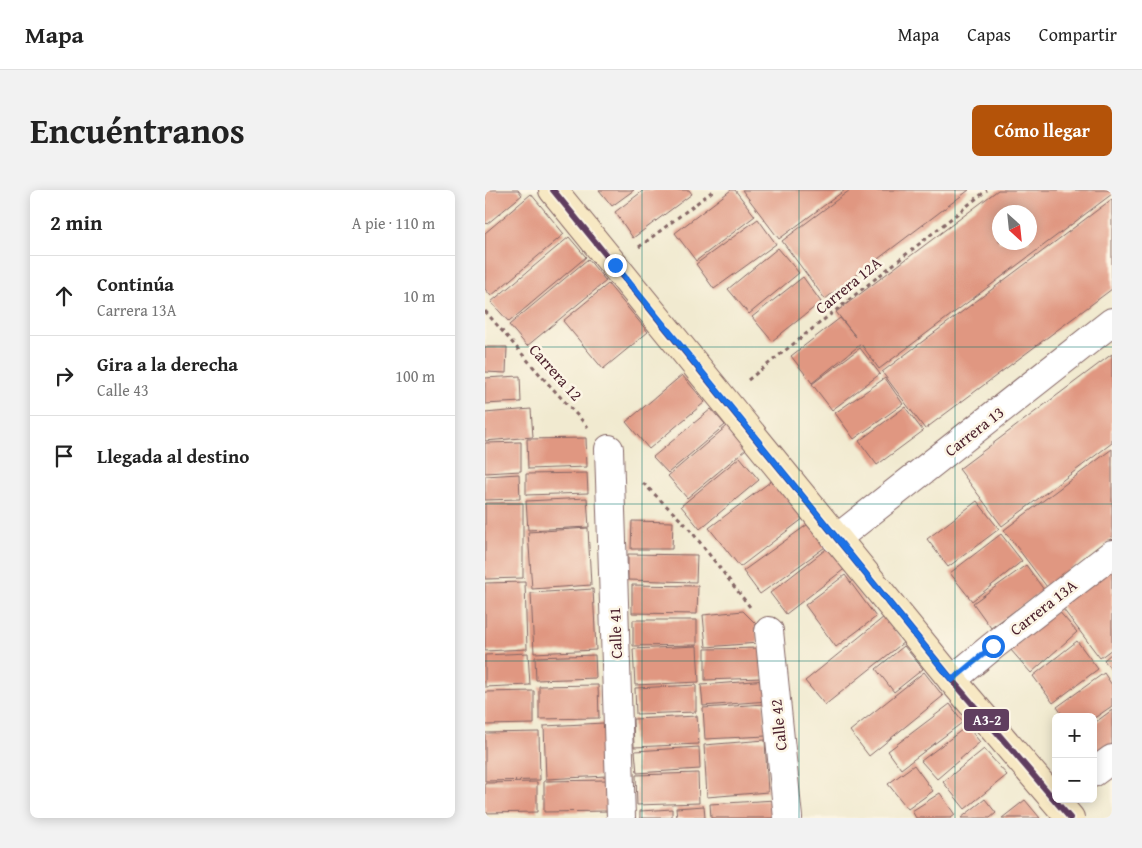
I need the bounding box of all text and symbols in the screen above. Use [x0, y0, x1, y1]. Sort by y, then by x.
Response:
text: Mapa [25, 17, 84, 52]
text: Mapa [898, 21, 939, 48]
text: Capas [967, 21, 1011, 48]
text: Compartir [1039, 21, 1117, 48]
text: Encuéntranos [30, 105, 245, 156]
button: Cómo llegar [972, 105, 1112, 156]
north arrow [992, 205, 1037, 250]
text: 2 min [50, 207, 102, 238]
text: A pie · 110 m [352, 211, 435, 235]
street label: Carrera 12A [810, 251, 887, 319]
route end [604, 254, 627, 277]
text: Continúa [97, 270, 174, 298]
icon: ahead [50, 282, 78, 310]
text: 10 m [403, 284, 435, 308]
text: Carrera 13A [97, 298, 176, 322]
street label: Carrera 12 [524, 338, 588, 406]
text: Gira a la derecha [97, 350, 238, 378]
icon: right [50, 362, 78, 390]
text: 100 m [395, 364, 435, 388]
text: Calle 43 [97, 378, 149, 402]
street label: Carrera 13 [939, 400, 1009, 462]
icon: arrive [50, 442, 78, 470]
text: Llegada al destino [97, 442, 249, 470]
street label: Carrera 13A [1004, 573, 1082, 641]
street label: Calle 41 [602, 607, 628, 659]
route start [982, 635, 1005, 658]
street label: Calle 42 [763, 698, 793, 752]
line badge: A3-2 [963, 708, 1010, 732]
text: A3-2 [973, 710, 1001, 730]
map controls [1052, 713, 1097, 803]
button: + [1052, 713, 1097, 758]
button: − [1052, 758, 1097, 803]

